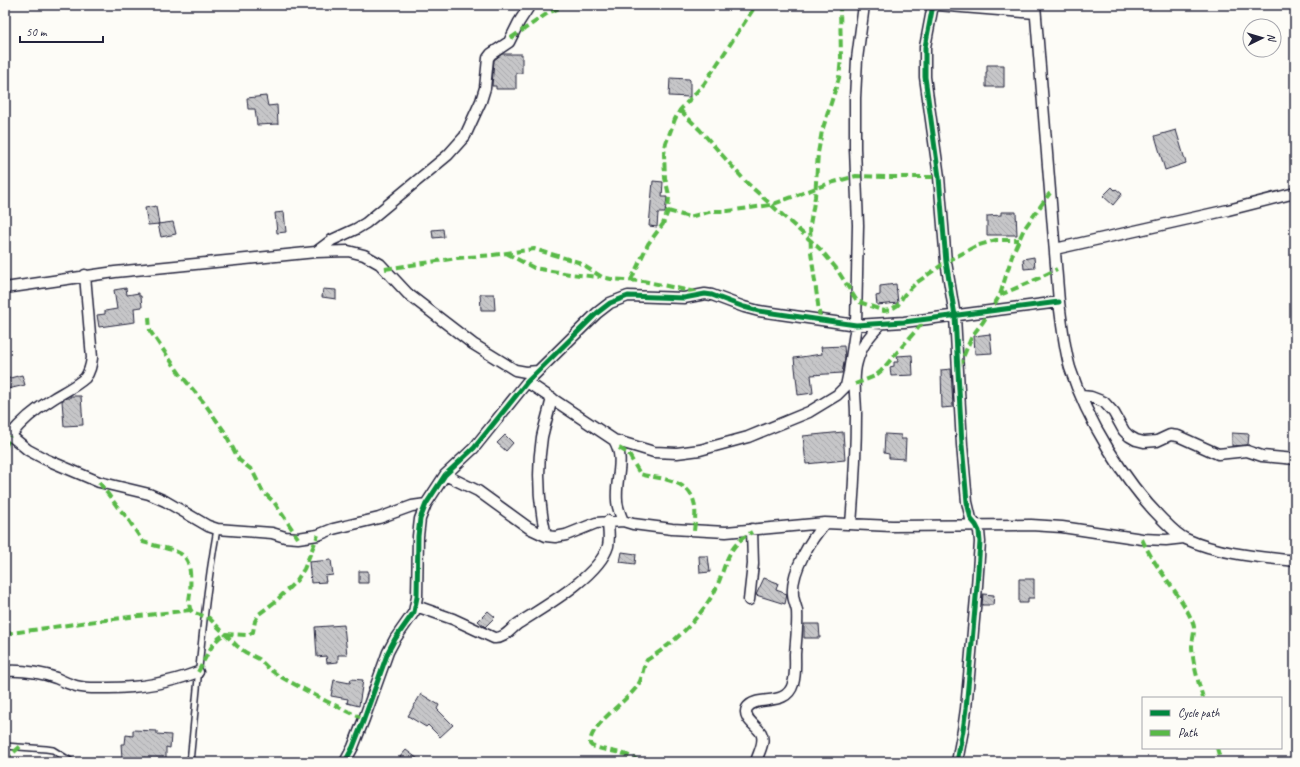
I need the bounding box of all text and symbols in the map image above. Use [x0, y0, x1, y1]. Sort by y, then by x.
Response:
scale bar [20, 18, 103, 44]
north arrow [1242, 18, 1282, 58]
text: 50 m [26, 24, 48, 40]
text: N [1265, 33, 1279, 43]
legend [1142, 697, 1282, 749]
text: Cycle path [1178, 705, 1220, 721]
text: Path [1178, 725, 1198, 741]

